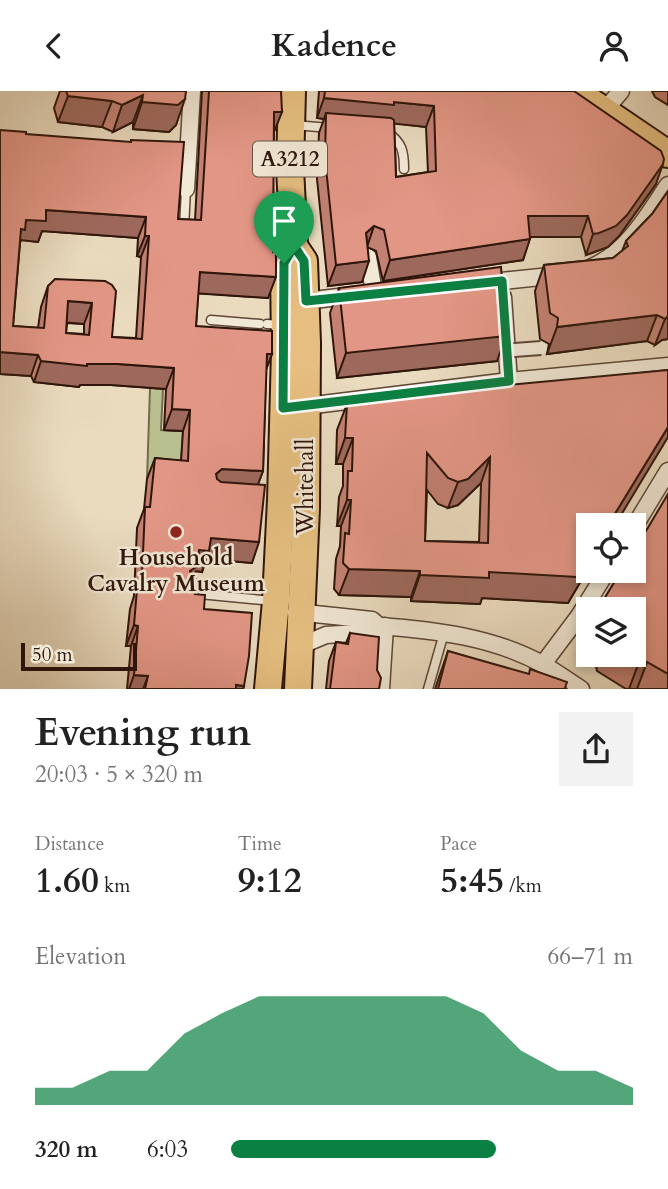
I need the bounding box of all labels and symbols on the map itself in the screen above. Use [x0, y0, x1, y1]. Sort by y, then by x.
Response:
road number: A3212 [253, 141, 327, 177]
pin [254, 191, 314, 263]
street label: Whitehall [290, 439, 321, 536]
marker: Household Cavalry Museum [168, 524, 184, 540]
place label: Household Cavalry Museum [87, 542, 266, 599]
scale bar [21, 639, 136, 671]

